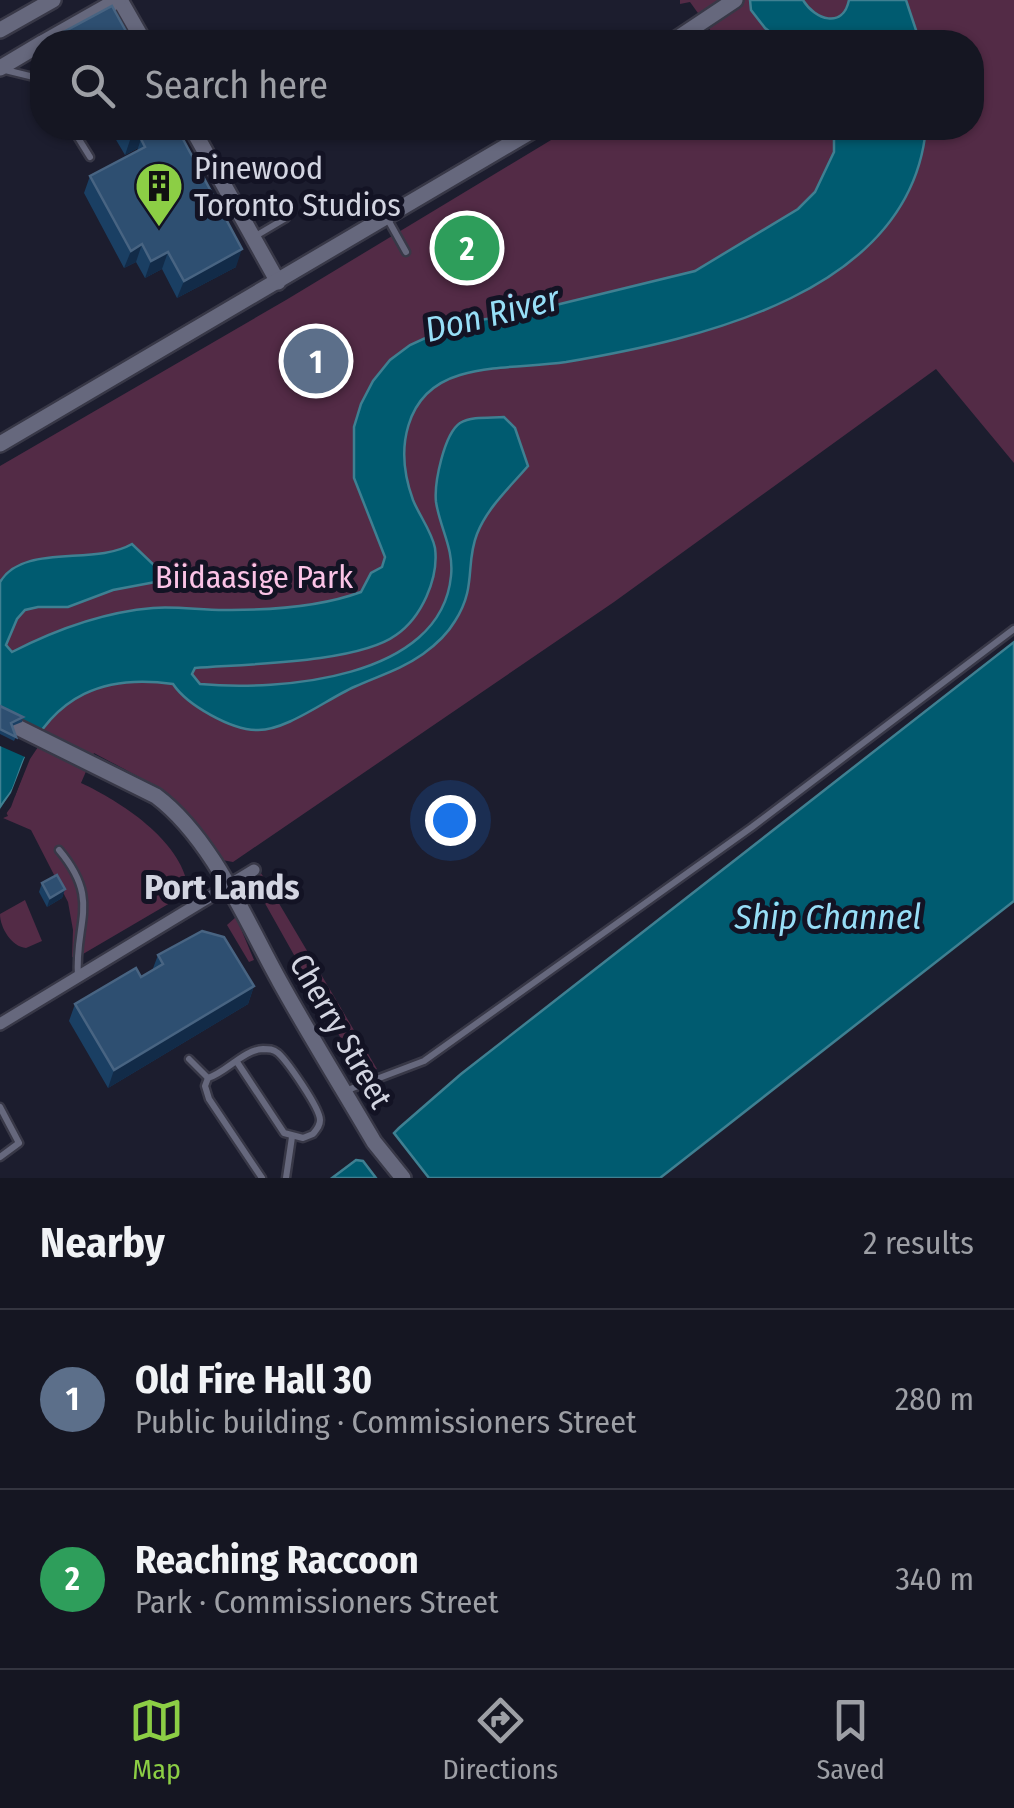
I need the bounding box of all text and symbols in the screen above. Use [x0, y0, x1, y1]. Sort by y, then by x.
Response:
search box [30, 30, 984, 140]
icon: search [65, 58, 120, 113]
text: Search here [145, 62, 328, 108]
place label: Pinewood Toronto Studios [194, 149, 401, 224]
building icon: Pinewood Toronto Studios [133, 160, 185, 228]
pin: 2 [434, 210, 500, 286]
water label: Don River [420, 277, 565, 351]
pin: 1 [284, 324, 348, 398]
park label: Biidaasige Park [155, 558, 353, 596]
your location [425, 795, 476, 846]
district label: Port Lands [144, 866, 300, 908]
water label: Ship Channel [734, 896, 921, 938]
street label: Cherry Street [282, 947, 401, 1115]
text: Nearby [40, 1218, 165, 1268]
text: 2 results [863, 1224, 974, 1262]
text: Old Fire Hall 30 [135, 1357, 372, 1403]
text: 1 [66, 1380, 79, 1418]
text: 280 m [895, 1380, 974, 1418]
text: Public building · Commissioners Street [135, 1403, 636, 1441]
text: Reaching Raccoon [135, 1537, 419, 1583]
text: 2 [65, 1560, 80, 1598]
text: 340 m [895, 1560, 974, 1598]
text: Park · Commissioners Street [135, 1583, 499, 1621]
tab: Map [129, 1693, 184, 1786]
tab: Directions [442, 1693, 558, 1786]
tab: Saved [816, 1693, 885, 1786]

